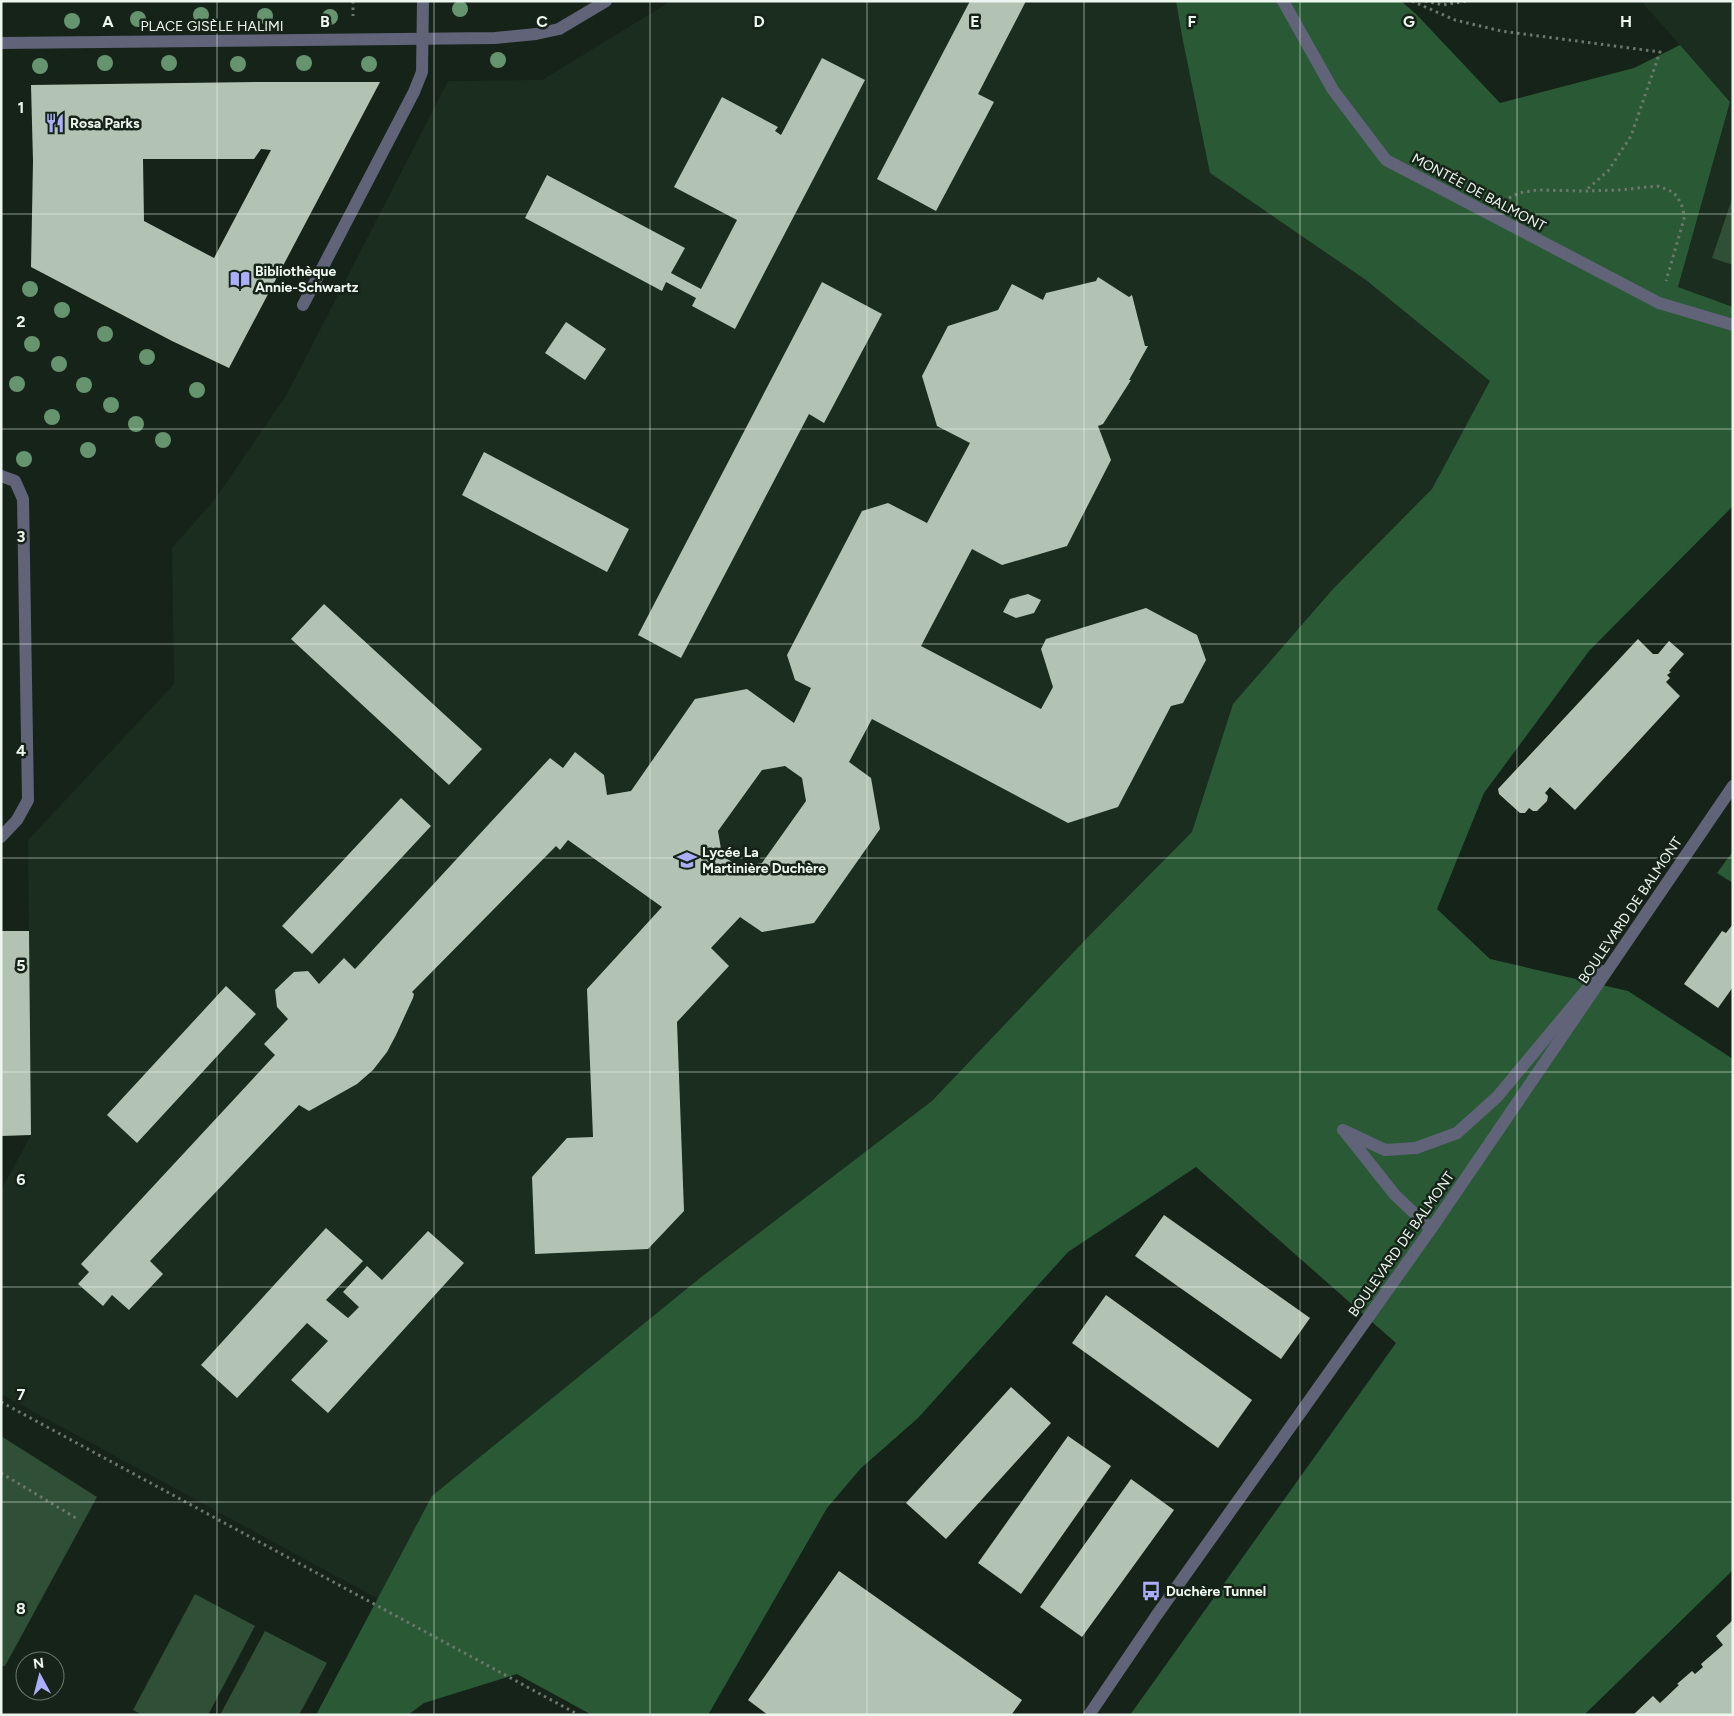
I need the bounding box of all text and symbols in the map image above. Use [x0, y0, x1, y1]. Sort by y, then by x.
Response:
text: A [102, 12, 114, 31]
text: B [320, 12, 330, 31]
text: C [536, 12, 548, 31]
text: D [753, 12, 765, 31]
text: E [970, 12, 980, 31]
text: F [1188, 12, 1197, 31]
text: G [1403, 12, 1415, 31]
text: H [1620, 12, 1632, 31]
street label: PLACE GISÈLE HALIMI [140, 18, 284, 35]
text: 1 [18, 98, 24, 117]
restaurant icon: Rosa Parks [44, 112, 66, 134]
place label: Rosa Parks [70, 115, 140, 132]
street label: MONTÉE DE BALMONT [1409, 150, 1549, 235]
place label: Bibliothèque Annie-Schwartz [255, 263, 359, 296]
library icon: Bibliothèque Annie-Schwartz [229, 268, 251, 290]
text: 2 [16, 312, 26, 331]
text: 3 [17, 527, 26, 546]
text: 4 [16, 741, 26, 760]
street label: BOULEVARD DE BALMONT [1575, 833, 1686, 987]
place label: Lycée La Martinière Duchère [702, 844, 826, 877]
school or university icon: Lycée La Martinière Duchère [676, 849, 698, 871]
text: 5 [16, 956, 26, 975]
street label: BOULEVARD DE BALMONT [1345, 1168, 1458, 1320]
text: 6 [16, 1170, 26, 1189]
text: 7 [17, 1385, 26, 1404]
bus stop icon: Duchère Tunnel [1140, 1580, 1162, 1602]
place label: Duchère Tunnel [1166, 1583, 1266, 1600]
text: 8 [16, 1599, 26, 1618]
north arrow [15, 1651, 65, 1701]
text: N [32, 1654, 45, 1673]

